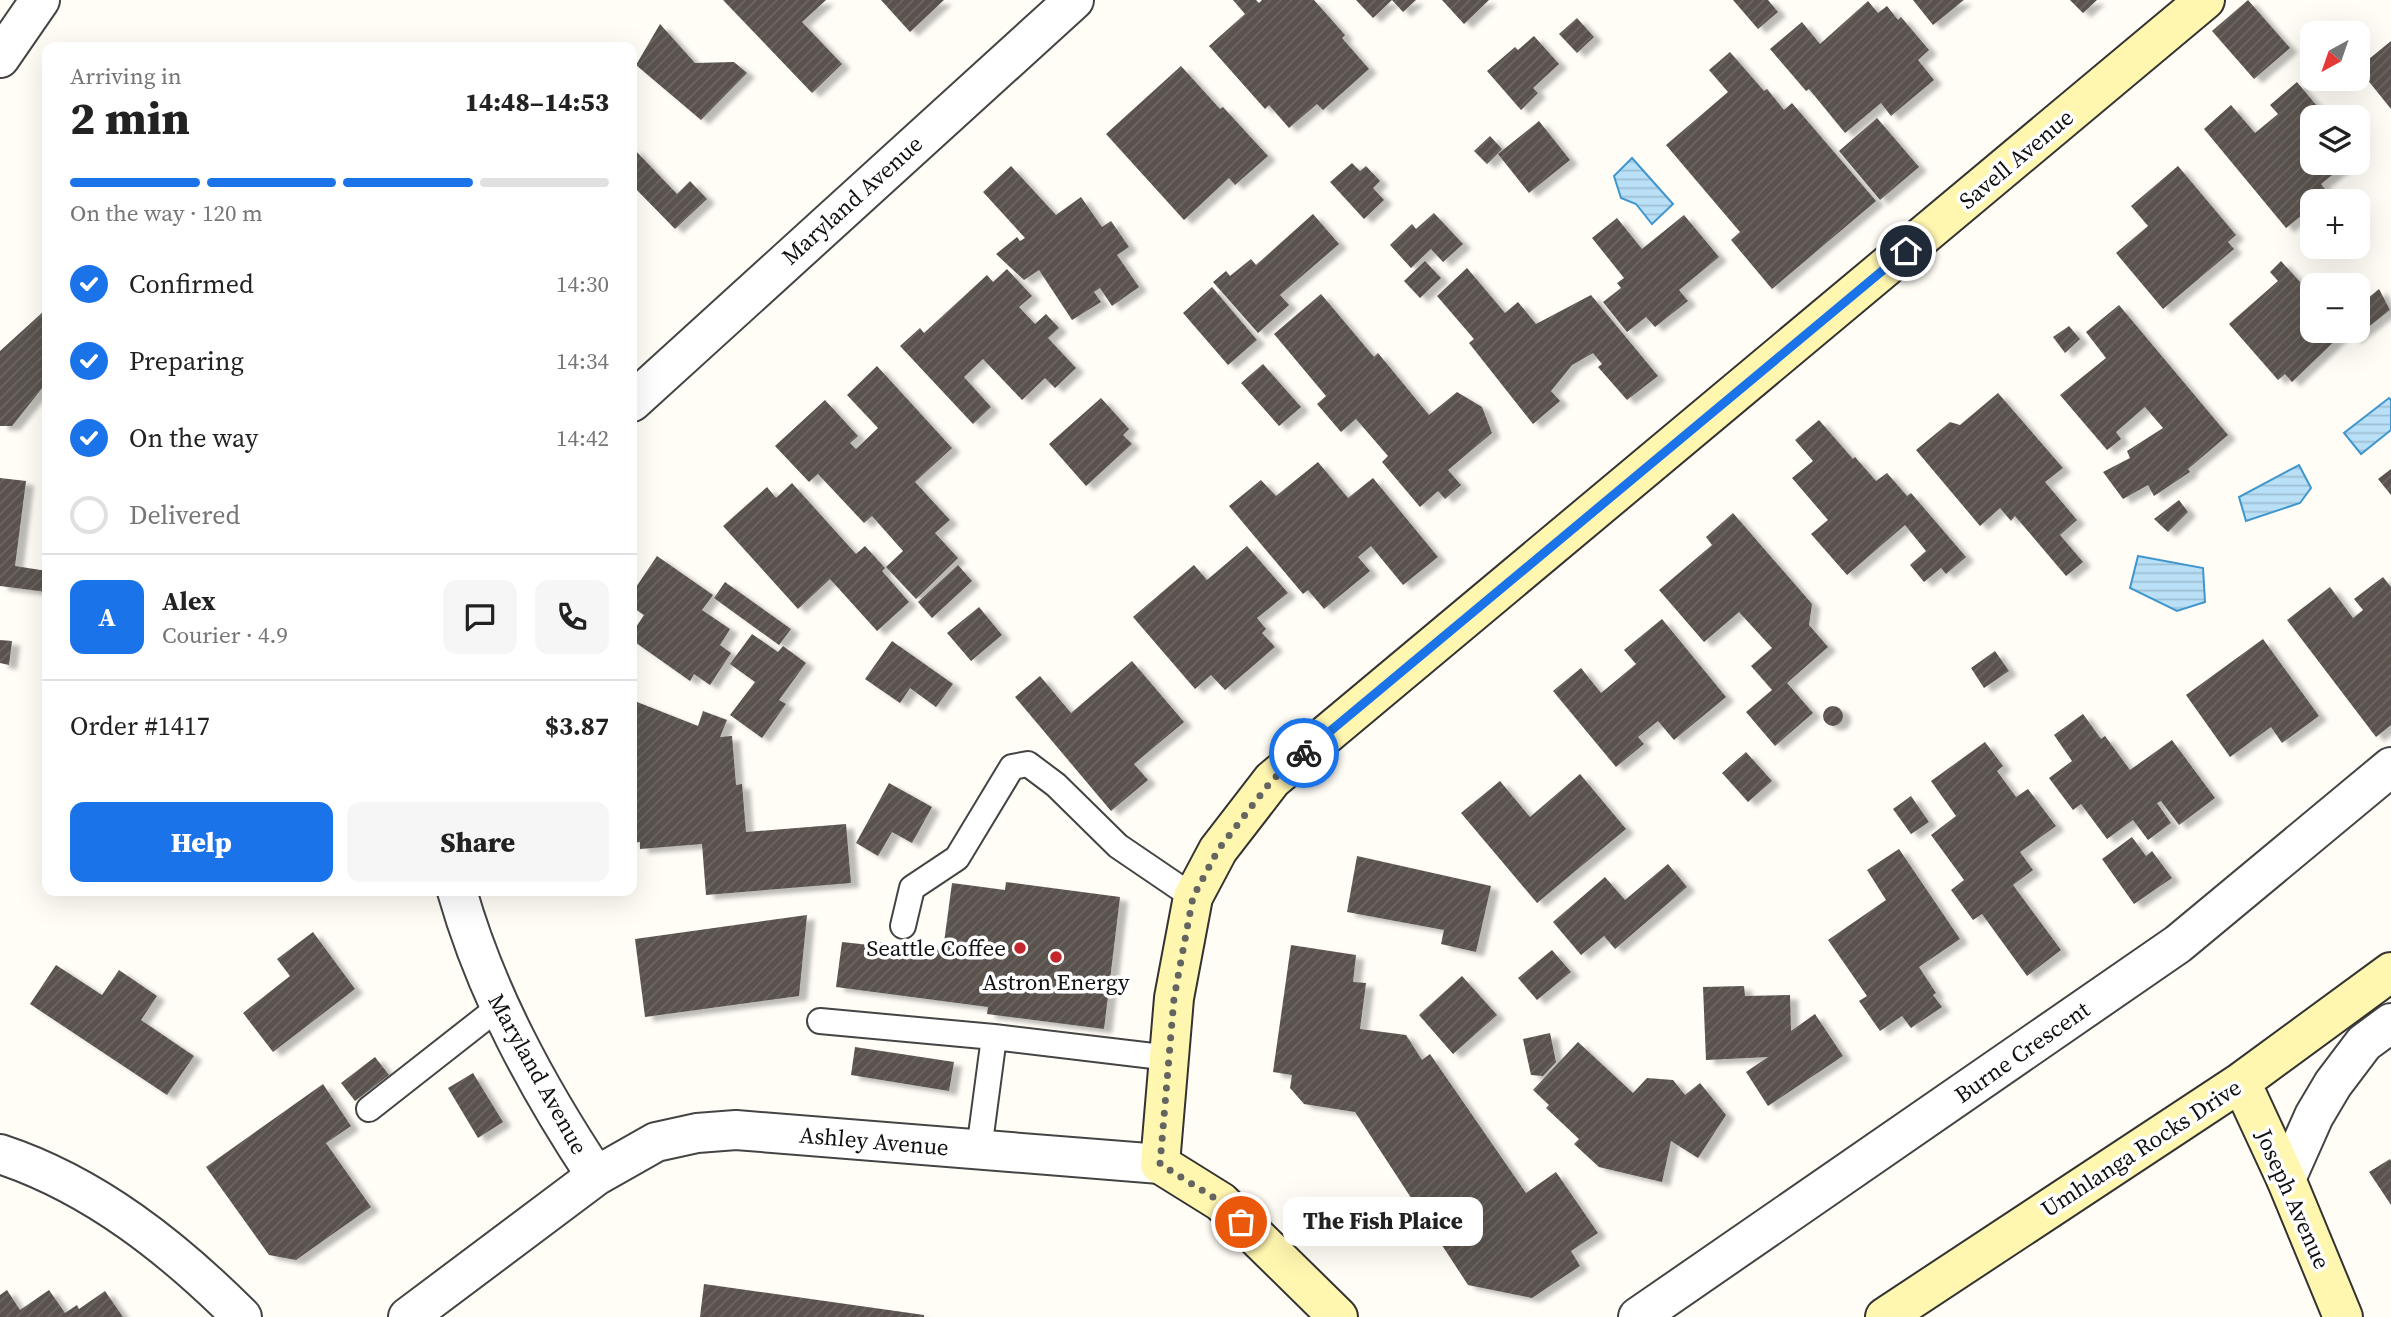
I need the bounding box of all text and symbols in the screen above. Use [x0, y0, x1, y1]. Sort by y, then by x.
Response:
north arrow [2300, 21, 2370, 91]
map controls [2300, 21, 2370, 343]
text: Arriving in [70, 60, 182, 92]
text: 14:48–14:53 [465, 84, 609, 120]
text: 2 min [70, 86, 190, 149]
street label: Savell Avenue [1952, 102, 2080, 216]
button: layers [2300, 105, 2370, 175]
street label: Maryland Avenue [775, 128, 929, 272]
button: + [2300, 189, 2370, 259]
text: On the way · 120 m [70, 197, 263, 229]
pin [1876, 221, 1936, 281]
icon: home [1887, 232, 1925, 270]
icon: check [70, 265, 108, 303]
text: Confirmed [129, 266, 254, 302]
text: 14:30 [556, 268, 609, 300]
button: − [2300, 273, 2370, 343]
icon: check [70, 342, 108, 380]
text: Preparing [129, 343, 244, 379]
text: 14:34 [556, 345, 609, 377]
icon: check [70, 419, 108, 457]
text: On the way [129, 420, 258, 456]
text: 14:42 [556, 422, 609, 454]
text: Delivered [129, 497, 240, 533]
button: chat [443, 580, 517, 654]
button: phone [535, 580, 609, 654]
text: Alex [162, 583, 216, 619]
text: A [98, 599, 116, 635]
text: Courier · 4.9 [162, 619, 288, 651]
text: Order #1417 [70, 708, 210, 744]
text: $3.87 [545, 708, 609, 744]
courier [1269, 718, 1339, 788]
icon: bike [1285, 734, 1323, 772]
button: Help [70, 802, 333, 882]
button: Share [347, 802, 609, 882]
place label: Seattle Coffee [867, 932, 1006, 964]
marker: Seattle Coffee [1012, 940, 1028, 956]
marker: Astron Energy [1048, 949, 1064, 965]
place label: Astron Energy [982, 966, 1130, 998]
street label: Maryland Avenue [481, 988, 595, 1160]
street label: Burne Crescent [1948, 993, 2096, 1110]
street label: Umhlanga Rocks Drive [2035, 1071, 2247, 1225]
street label: Ashley Avenue [798, 1119, 950, 1163]
street label: Joseph Avenue [2247, 1123, 2338, 1274]
pin [1211, 1192, 1271, 1252]
callout: The Fish Plaice [1283, 1198, 1482, 1246]
icon: bag [1222, 1203, 1260, 1241]
text: The Fish Plaice [1303, 1205, 1463, 1237]

